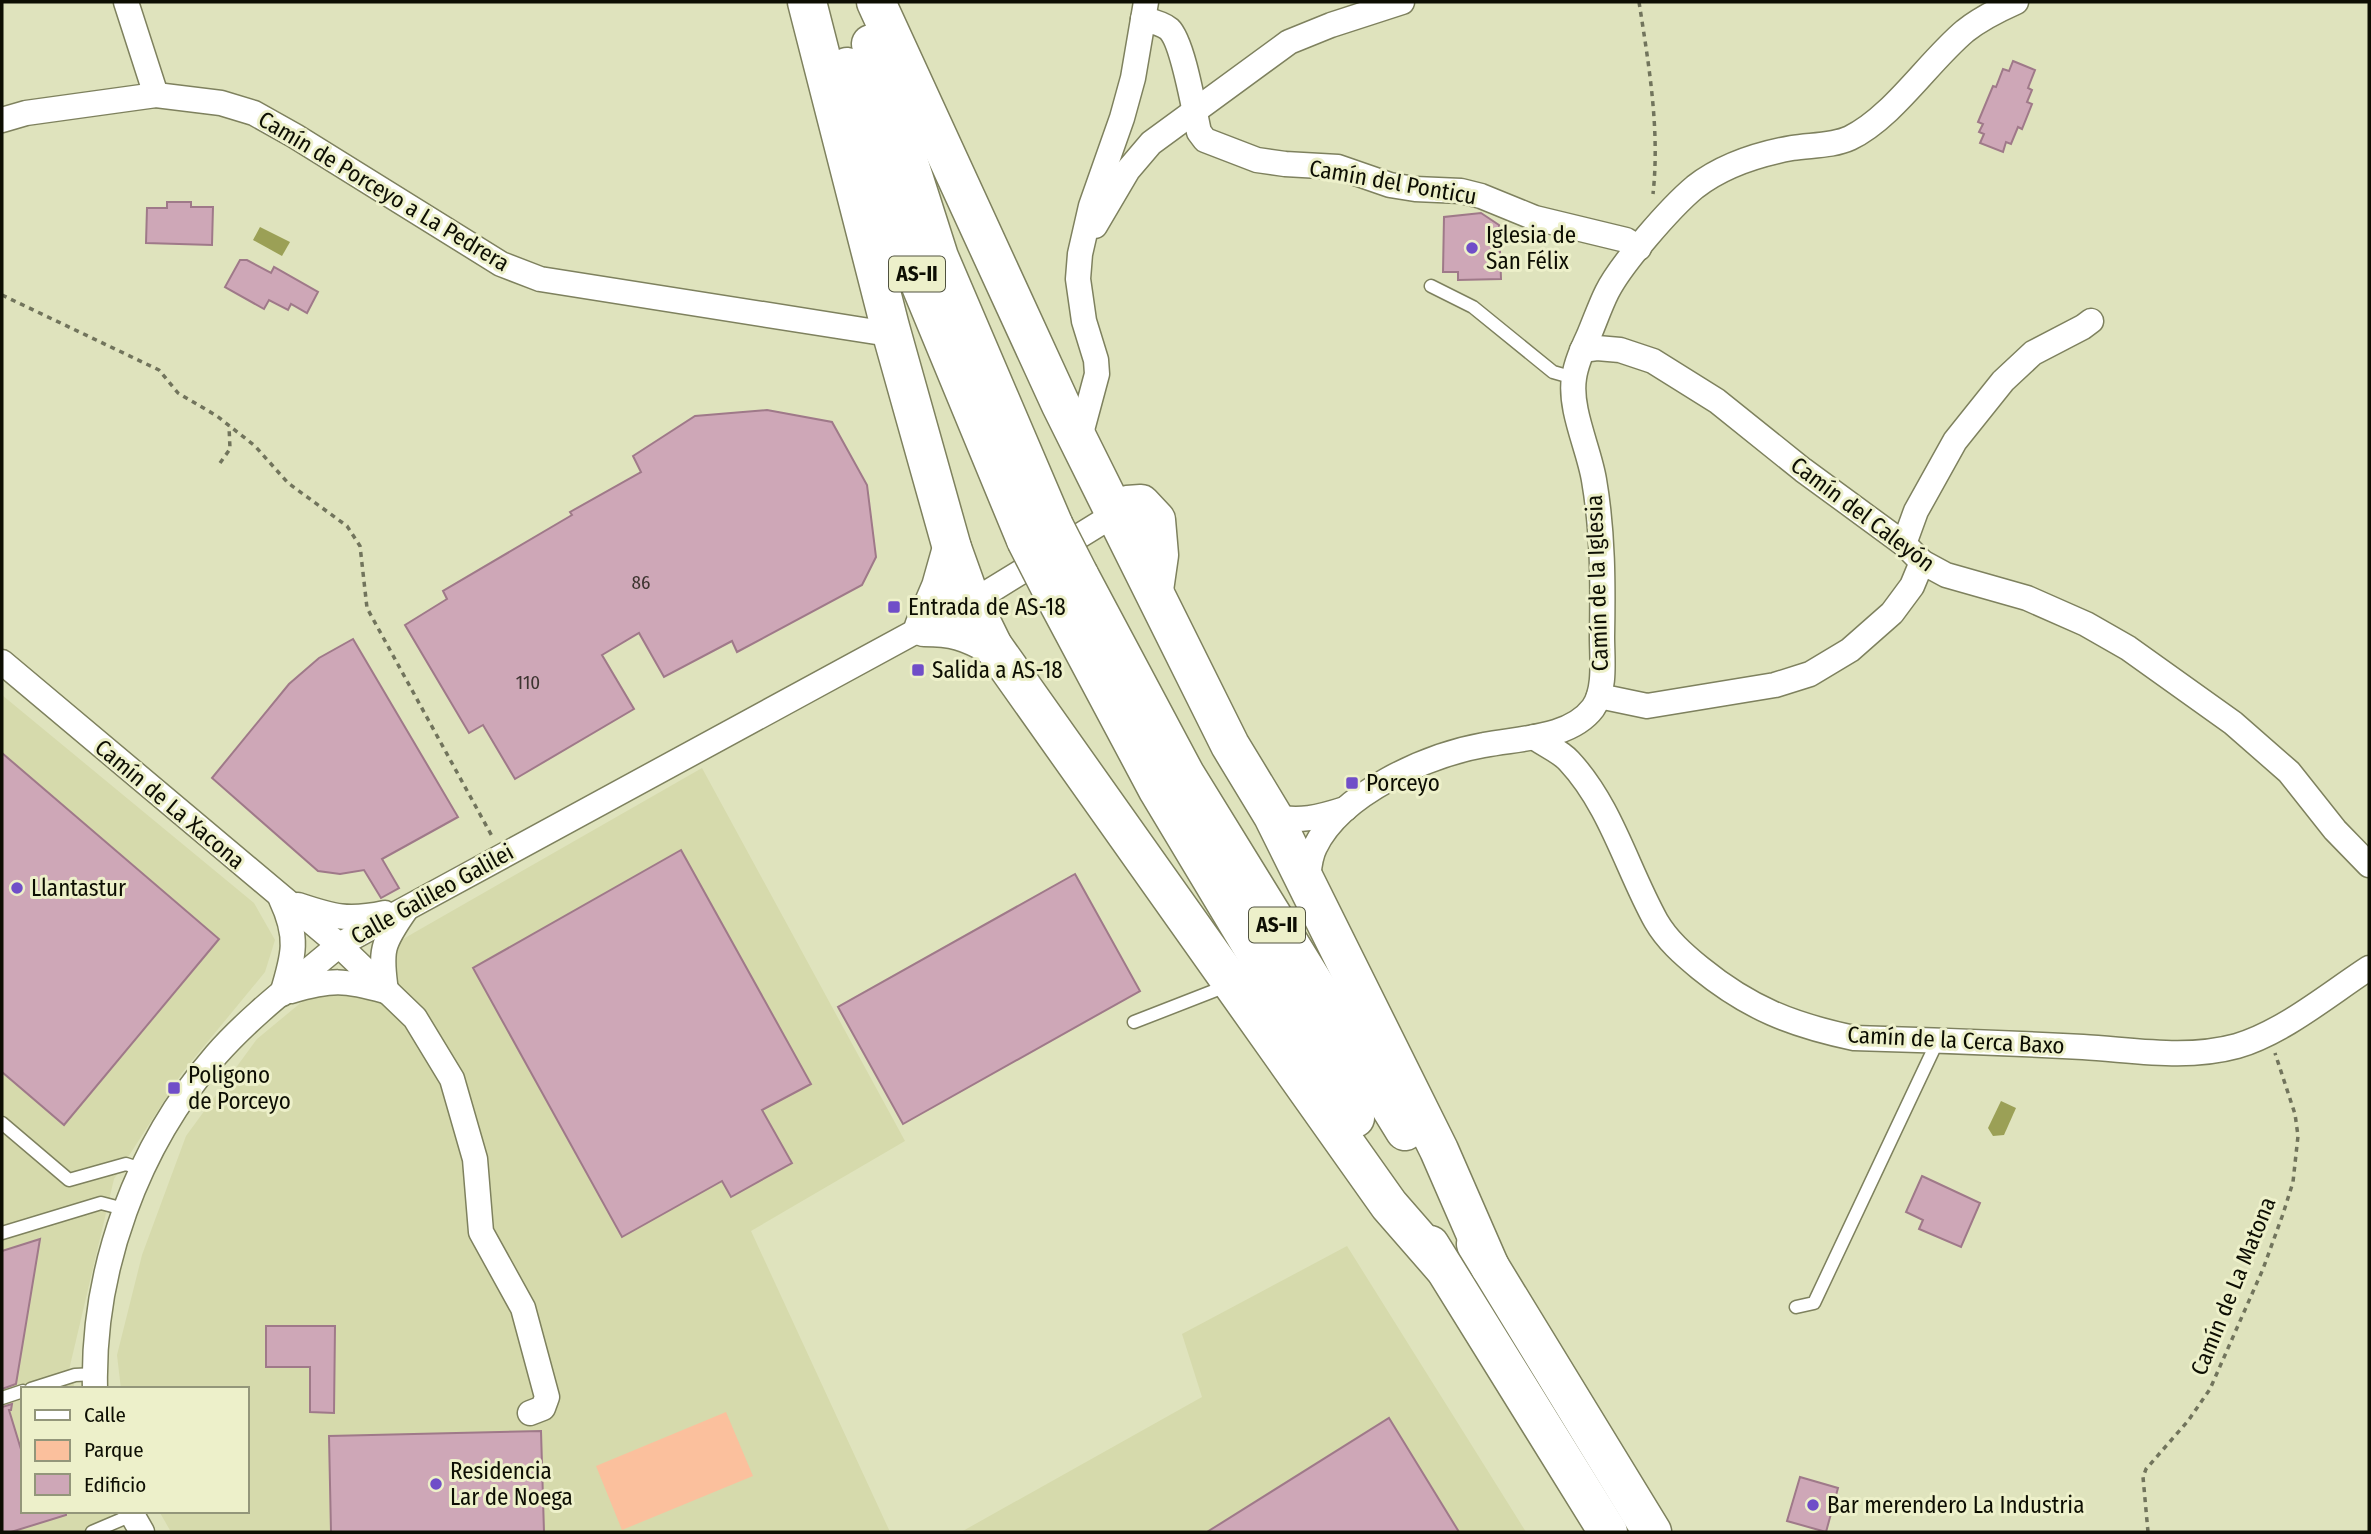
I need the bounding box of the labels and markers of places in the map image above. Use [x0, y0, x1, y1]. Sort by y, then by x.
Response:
place label: Iglesia de San Félix [1486, 221, 1576, 275]
marker: Iglesia de San Félix [1464, 240, 1480, 256]
place label: Entrada de AS-18 [908, 593, 1066, 621]
marker: Entrada de AS-18 [886, 599, 902, 615]
place label: Salida a AS-18 [932, 656, 1063, 684]
marker: Salida a AS-18 [910, 662, 926, 678]
place label: Porceyo [1366, 769, 1440, 797]
marker: Porceyo [1344, 775, 1360, 791]
place label: Llantastur [31, 874, 126, 902]
marker: Llantastur [9, 880, 25, 896]
place label: Poligono de Porceyo [188, 1061, 291, 1115]
marker: Poligono de Porceyo [166, 1080, 182, 1096]
place label: Residencia Lar de Noega [450, 1457, 573, 1511]
marker: Residencia Lar de Noega [428, 1476, 444, 1492]
place label: Bar merendero La Industria [1827, 1491, 2084, 1519]
marker: Bar merendero La Industria [1805, 1497, 1821, 1513]

